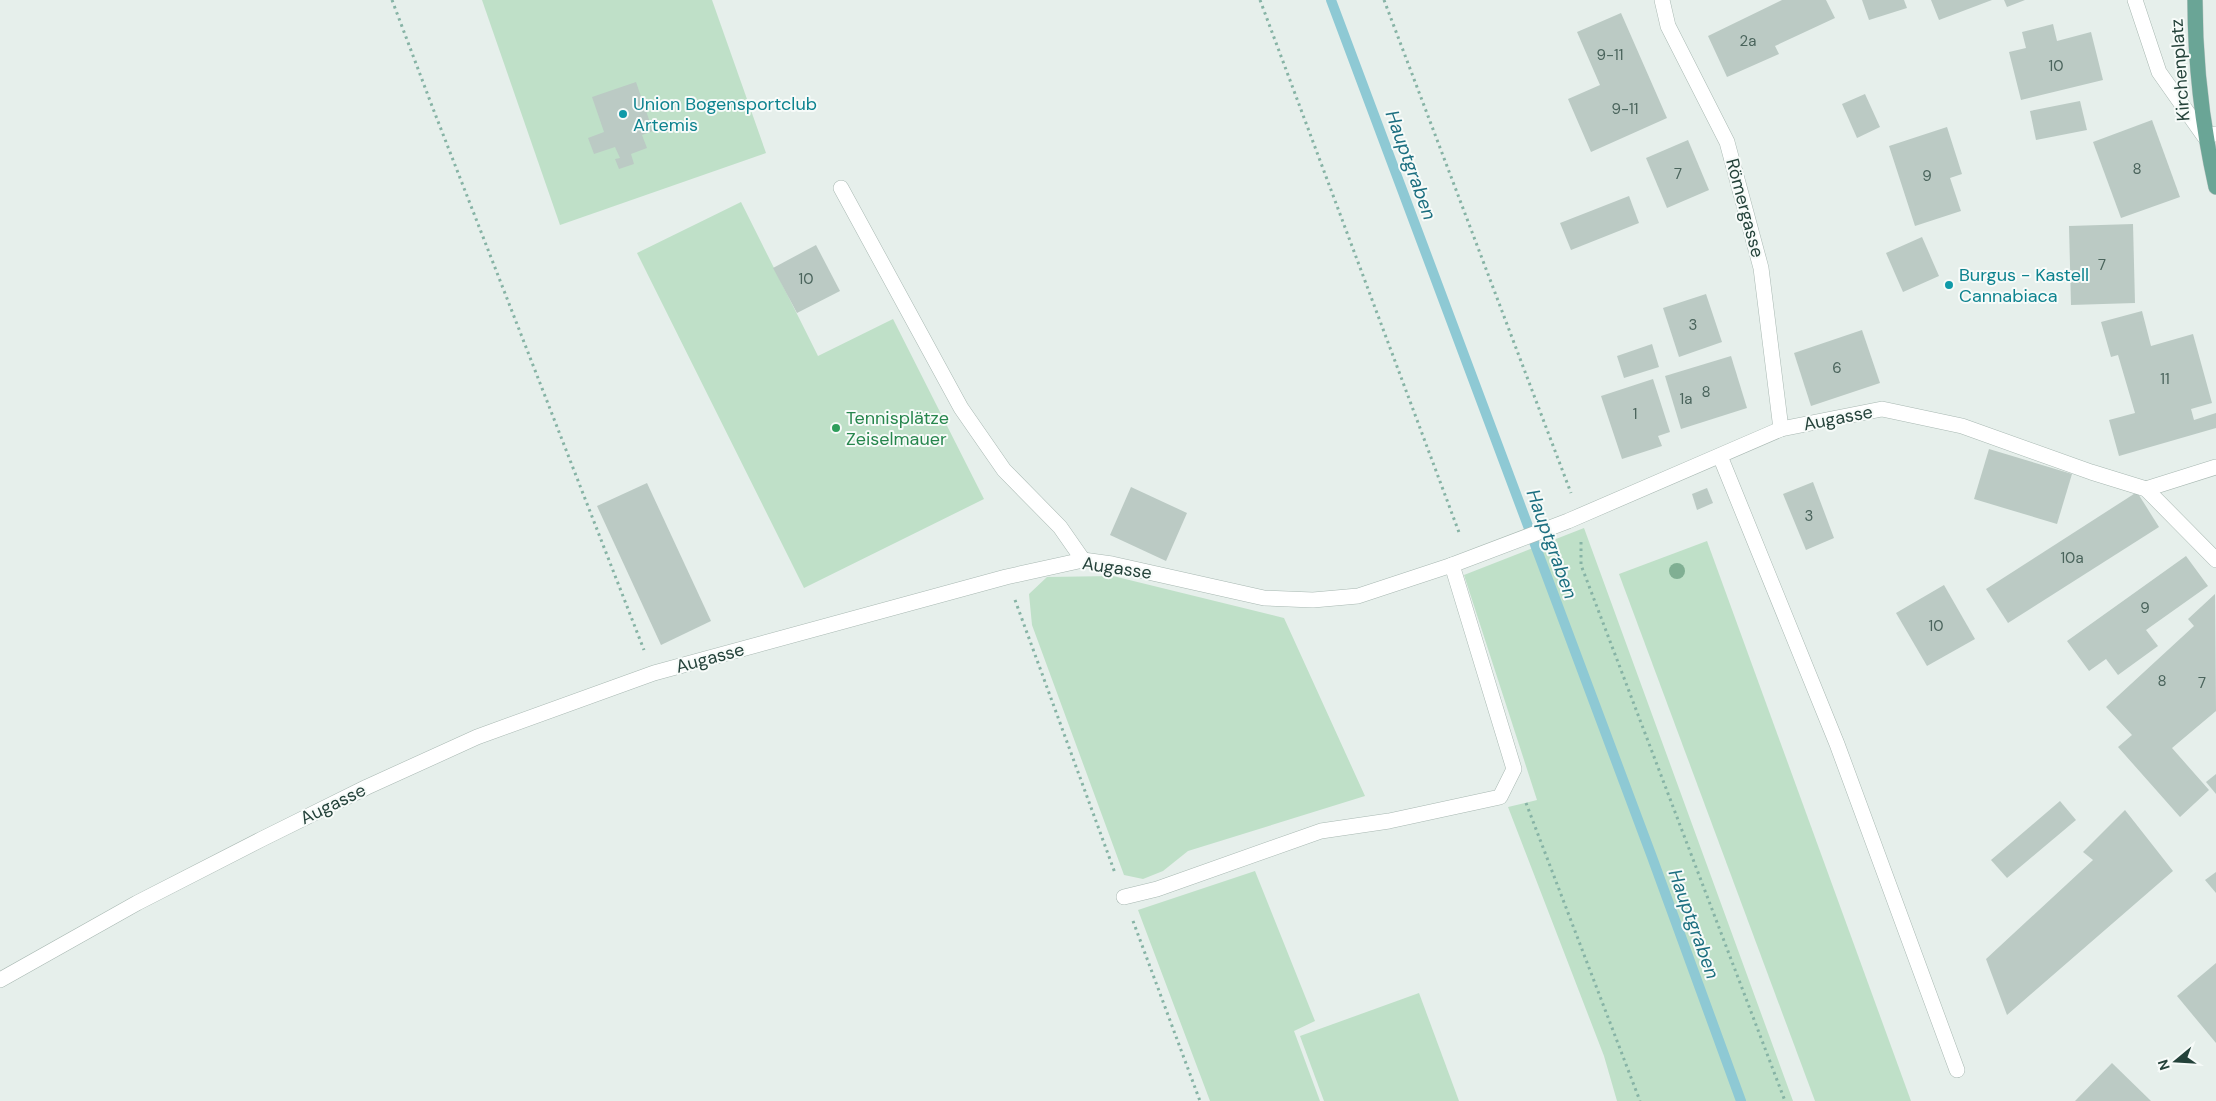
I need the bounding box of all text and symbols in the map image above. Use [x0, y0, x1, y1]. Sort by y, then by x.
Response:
street label: Kirchenplatz [2164, 18, 2196, 122]
house number: 2a [1740, 31, 1756, 51]
house number: 9-11 [1597, 45, 1623, 65]
house number: 10 [2049, 56, 2063, 76]
place label: Union Bogensportclub Artemis [633, 92, 817, 137]
house number: 9-11 [1612, 99, 1638, 119]
water label: Hauptgraben [1380, 107, 1442, 223]
marker: Union Bogensportclub Artemis [617, 108, 629, 120]
street label: Römergasse [1720, 156, 1770, 260]
house number: 8 [2132, 159, 2142, 179]
house number: 7 [1674, 164, 1682, 184]
house number: 9 [1922, 166, 1932, 186]
house number: 7 [2098, 255, 2106, 275]
place label: Burgus - Kastell Cannabiaca [1959, 263, 2089, 308]
house number: 10 [799, 269, 813, 289]
marker: Burgus - Kastell Cannabiaca [1943, 279, 1955, 291]
house number: 3 [1689, 315, 1697, 335]
house number: 6 [1832, 358, 1842, 378]
house number: 11 [2160, 369, 2170, 389]
house number: 8 [1701, 382, 1711, 402]
house number: 1a [1680, 389, 1692, 409]
street label: Augasse [1801, 400, 1875, 436]
house number: 1 [1633, 404, 1637, 424]
place label: Tennisplätze Zeiselmauer [846, 406, 949, 451]
marker: Tennisplätze Zeiselmauer [830, 422, 842, 434]
water label: Hauptgraben [1521, 486, 1583, 602]
house number: 3 [1805, 506, 1813, 526]
house number: 10a [2060, 548, 2084, 568]
street label: Augasse [1081, 551, 1153, 585]
house number: 9 [2140, 598, 2150, 618]
house number: 10 [1929, 616, 1943, 636]
street label: Augasse [673, 637, 747, 679]
house number: 8 [2157, 671, 2167, 691]
house number: 7 [2198, 673, 2206, 693]
street label: Augasse [296, 778, 370, 830]
water label: Hauptgraben [1663, 866, 1725, 982]
north arrow [2151, 1036, 2201, 1086]
text: N [2153, 1057, 2174, 1073]

